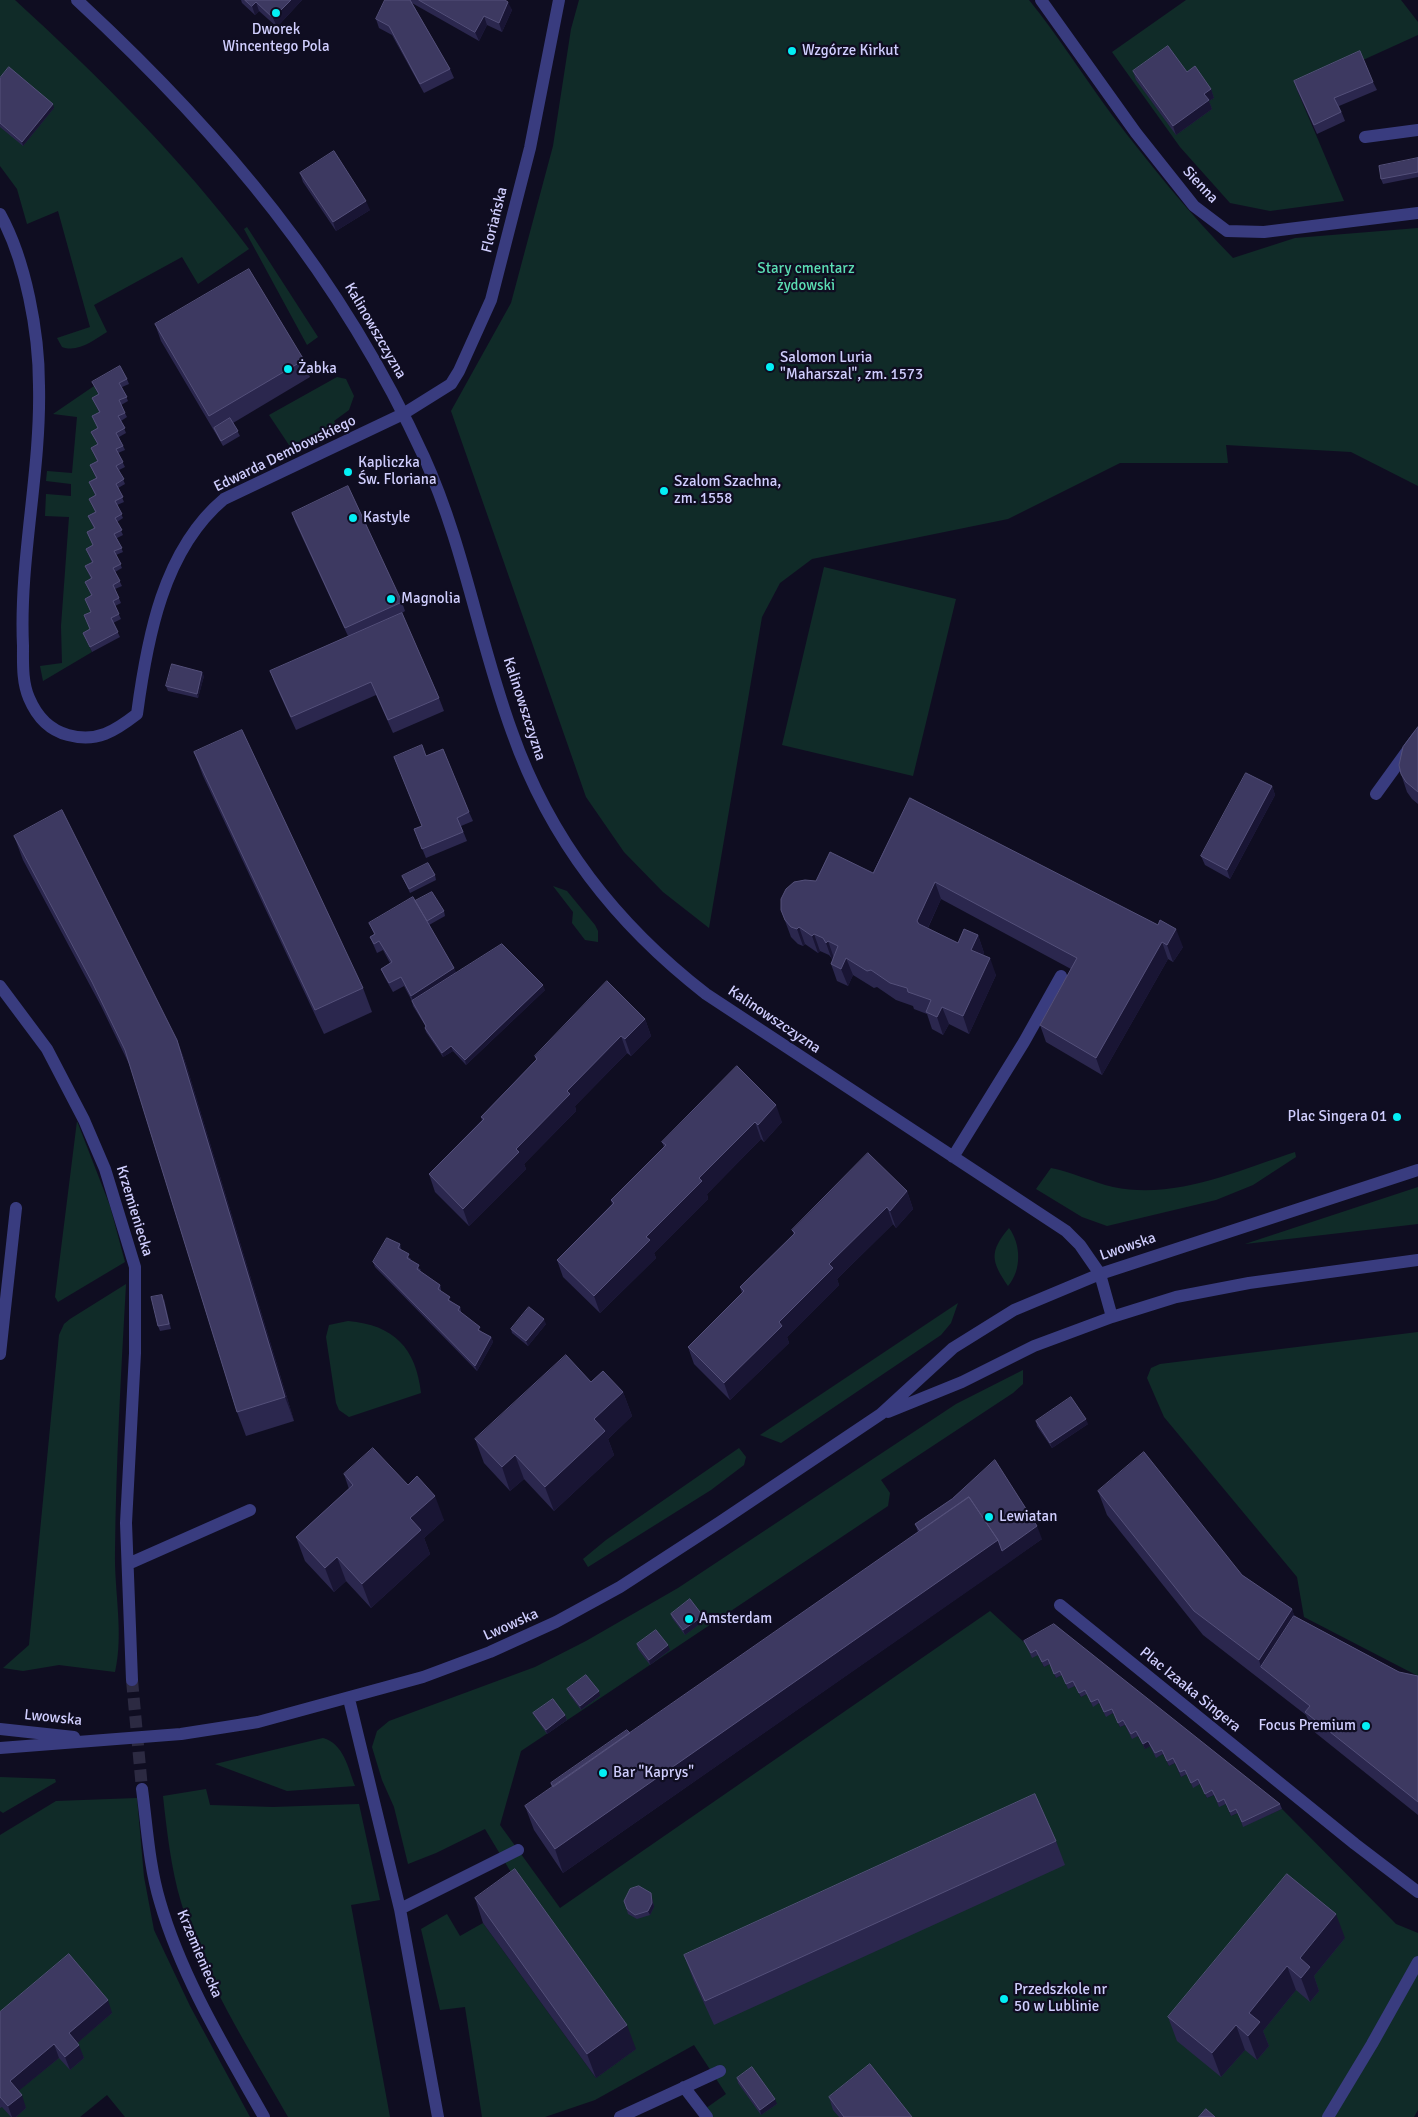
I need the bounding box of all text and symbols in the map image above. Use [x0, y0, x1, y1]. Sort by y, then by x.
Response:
marker: Dworek Wincentego Pola [270, 7, 282, 19]
place label: Dworek Wincentego Pola [222, 21, 330, 56]
place label: Wzgórze Kirkut [802, 42, 899, 60]
marker: Wzgórze Kirkut [786, 45, 798, 57]
street label: Sienna [1178, 163, 1222, 207]
street label: Floriańska [478, 185, 512, 255]
park label: Stary cmentarz żydowski [757, 260, 855, 295]
street label: Kalinowszczyzna [340, 280, 410, 382]
place label: Salomon Luria "Maharszal", zm. 1573 [780, 349, 923, 384]
place label: Żabka [298, 360, 337, 378]
marker: Salomon Luria "Maharszal", zm. 1573 [764, 361, 776, 373]
marker: Żabka [282, 363, 294, 375]
street label: Edwarda Dembowskiego [211, 412, 359, 496]
place label: Kapliczka Św. Floriana [358, 454, 437, 489]
marker: Kapliczka Św. Floriana [342, 466, 354, 478]
place label: Szalom Szachna, zm. 1558 [674, 473, 781, 508]
marker: Szalom Szachna, zm. 1558 [658, 485, 670, 497]
place label: Kastyle [363, 509, 410, 527]
marker: Kastyle [347, 512, 359, 524]
place label: Magnolia [401, 590, 461, 608]
marker: Magnolia [385, 593, 397, 605]
street label: Kalinowszczyzna [499, 655, 549, 763]
street label: Kalinowszczyzna [724, 982, 824, 1058]
place label: Plac Singera 01 [1288, 1108, 1387, 1126]
marker: Plac Singera 01 [1391, 1111, 1403, 1123]
street label: Krzemieniecka [112, 1163, 156, 1259]
street label: Lwowska [1098, 1229, 1158, 1265]
place label: Lewiatan [999, 1508, 1057, 1526]
marker: Lewiatan [983, 1511, 995, 1523]
street label: Lwowska [481, 1605, 541, 1645]
place label: Amsterdam [699, 1610, 772, 1628]
marker: Amsterdam [683, 1613, 695, 1625]
street label: Plac Izaaka Singera [1136, 1644, 1244, 1736]
street label: Lwowska [23, 1706, 83, 1730]
place label: Focus Premium [1258, 1717, 1356, 1735]
marker: Focus Premium [1360, 1720, 1372, 1732]
place label: Bar "Kaprys" [613, 1764, 694, 1782]
marker: Bar "Kaprys" [597, 1767, 609, 1779]
street label: Krzemieniecka [172, 1907, 226, 2001]
place label: Przedszkole nr 50 w Lublinie [1014, 1981, 1107, 2016]
marker: Przedszkole nr 50 w Lublinie [998, 1993, 1010, 2005]

